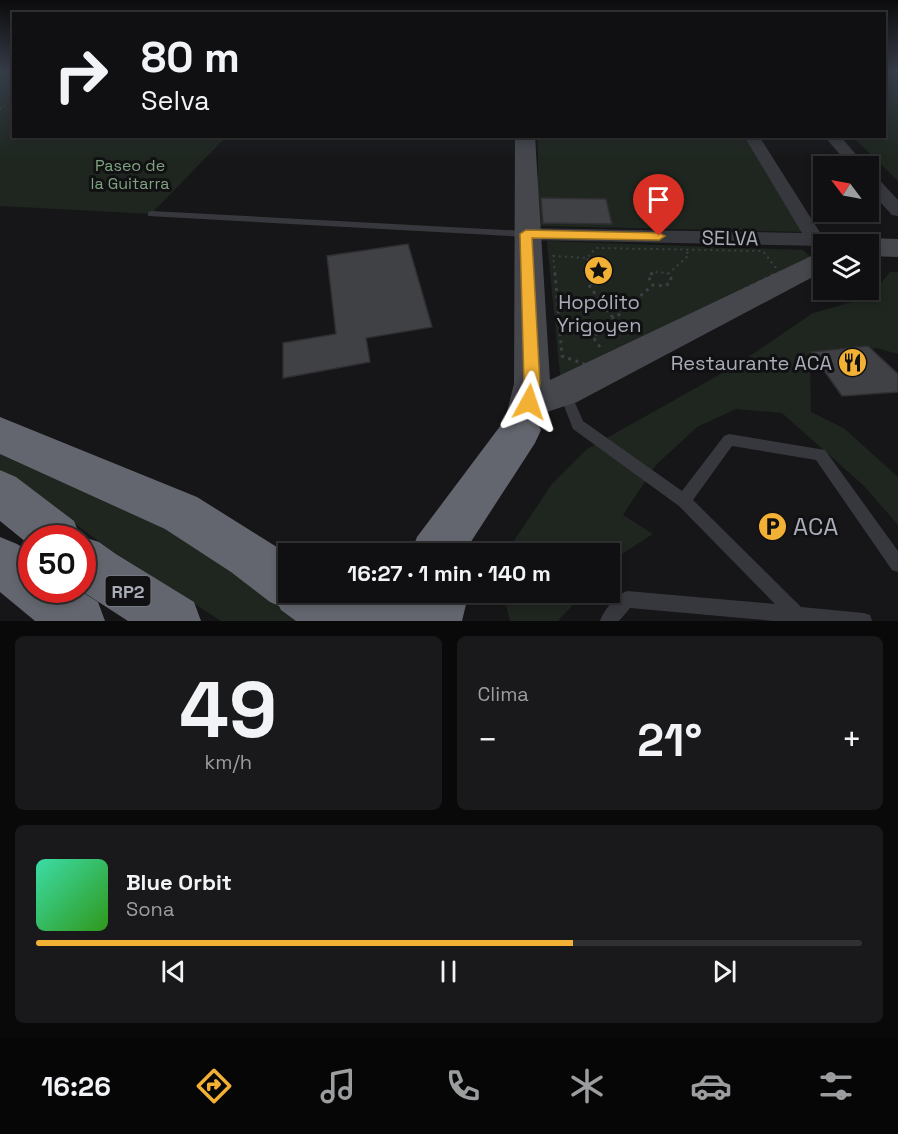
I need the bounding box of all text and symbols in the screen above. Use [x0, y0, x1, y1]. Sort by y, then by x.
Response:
text: 80 m [141, 31, 240, 84]
icon: right [42, 36, 120, 114]
text: Selva [141, 83, 210, 118]
park label: Paseo de la Guitarra [90, 155, 170, 194]
north arrow [813, 156, 879, 222]
map controls [813, 156, 879, 300]
pin [633, 174, 684, 236]
icon: arrive [642, 183, 675, 216]
street label: SELVA [701, 225, 759, 252]
button: layers [813, 234, 879, 300]
place icon: Hopólito Yrigoyen [583, 255, 615, 287]
place label: Hopólito Yrigoyen [557, 289, 641, 338]
restaurant icon: Restaurante ACA [837, 347, 869, 379]
place label: Restaurante ACA [671, 350, 832, 376]
position arrow [497, 370, 561, 434]
parking icon: ACA [756, 510, 788, 542]
place label: ACA [793, 511, 838, 542]
speed limit sign: 50 [18, 525, 96, 603]
text: 16:27 · 1 min · 140 m [347, 559, 551, 587]
road number: RP2 [106, 576, 150, 606]
text: 49 [179, 660, 277, 760]
text: Clima [478, 681, 529, 707]
text: 21° [637, 712, 702, 769]
text: − [478, 719, 498, 761]
text: + [842, 719, 862, 761]
text: km/h [204, 749, 252, 775]
text: Blue Orbit [126, 868, 232, 896]
text: Sona [126, 896, 174, 922]
icon: previous [157, 955, 190, 988]
icon: pause [432, 955, 465, 988]
icon: next [708, 955, 741, 988]
icon: directions [193, 1065, 235, 1107]
icon: music [317, 1065, 359, 1107]
icon: phone [442, 1065, 484, 1107]
icon: climate [566, 1065, 608, 1107]
icon: car [690, 1065, 732, 1107]
icon: filters [815, 1065, 857, 1107]
text: 16:26 [41, 1069, 111, 1104]

